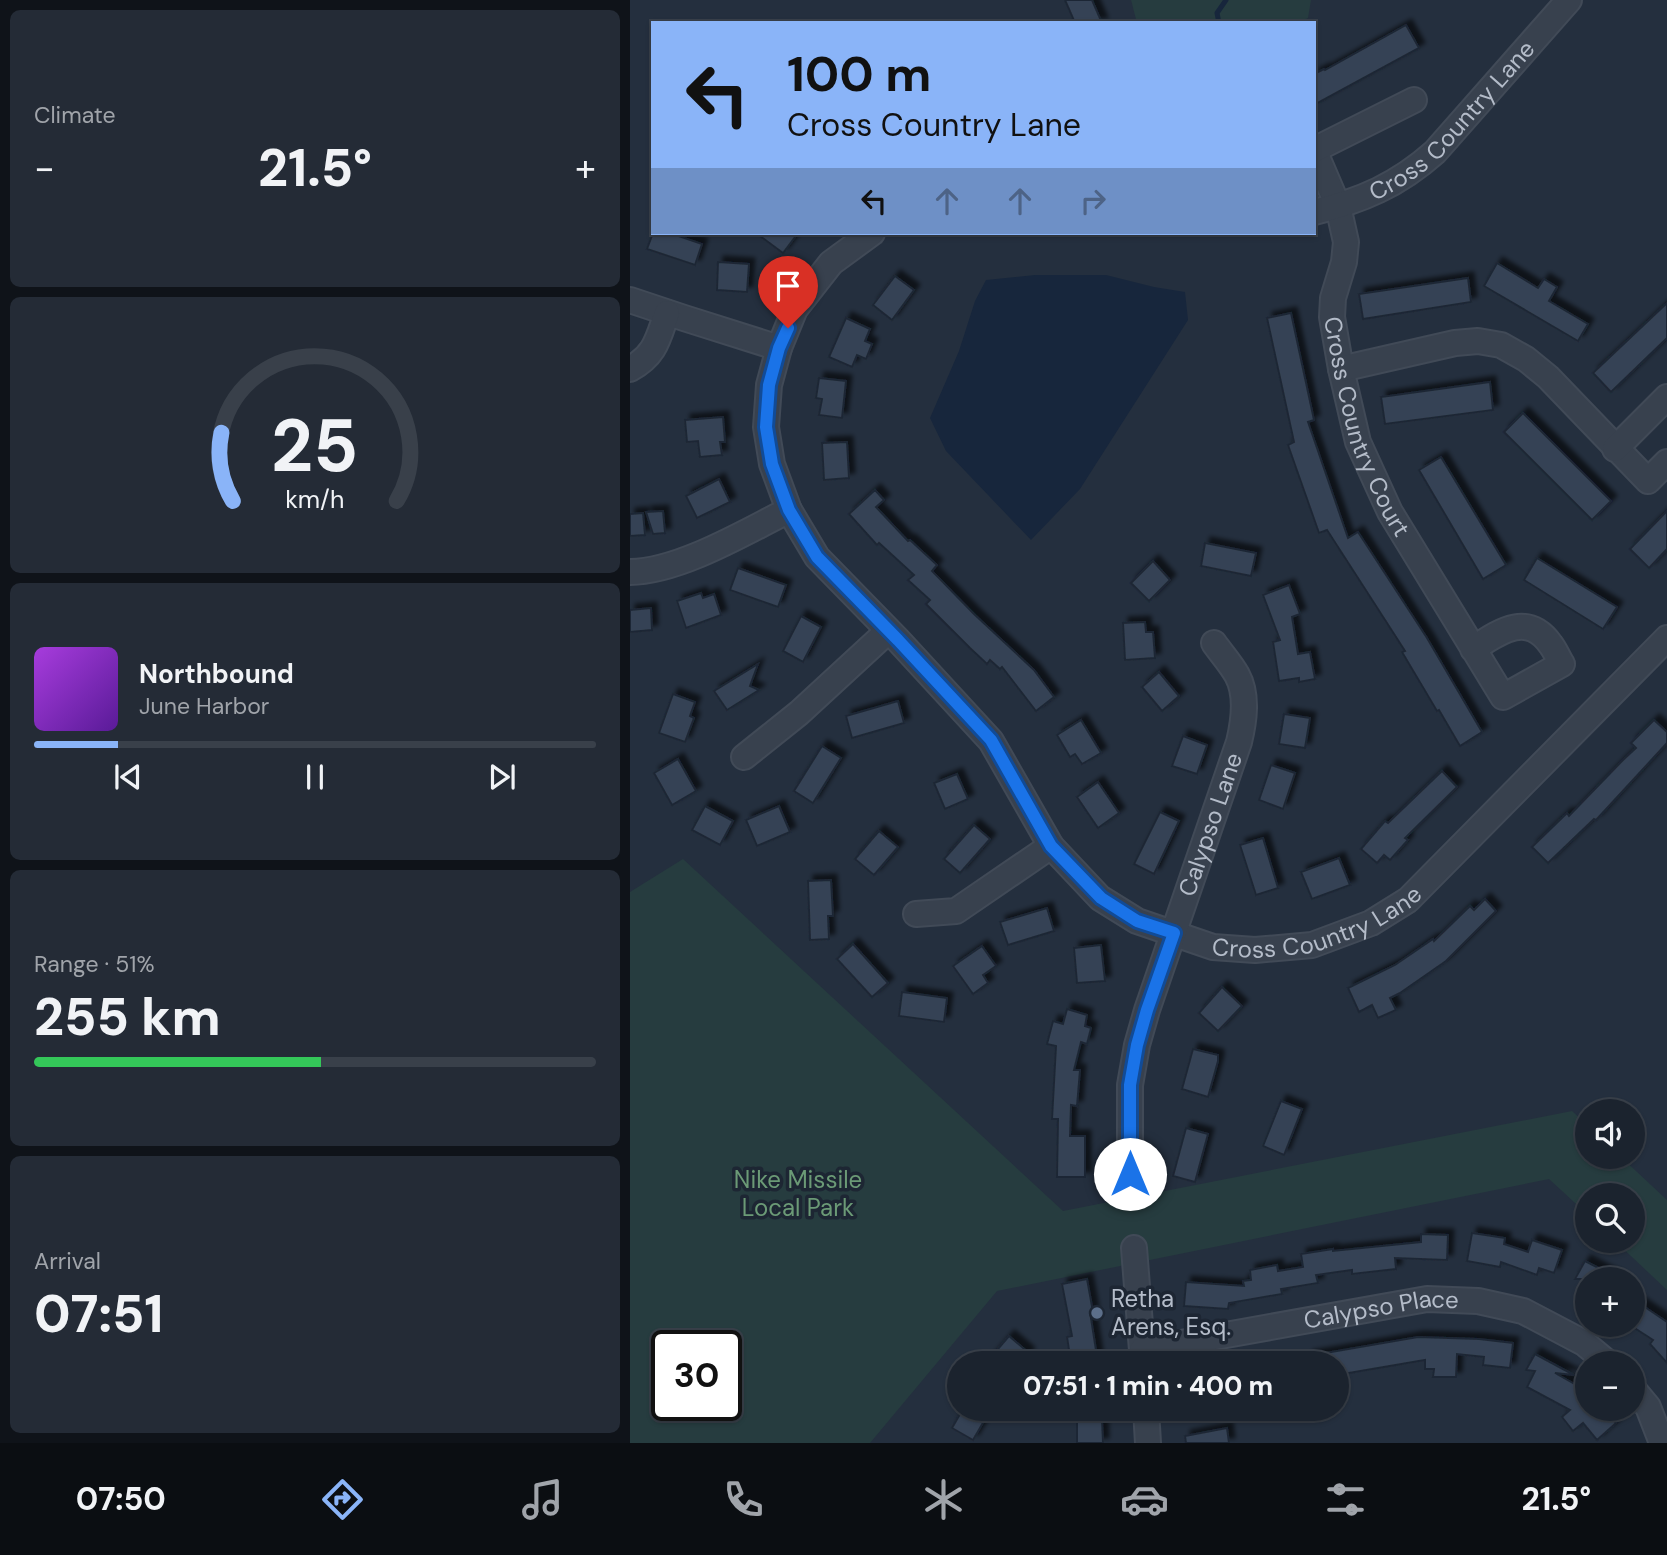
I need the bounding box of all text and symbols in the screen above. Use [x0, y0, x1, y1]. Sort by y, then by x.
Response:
street label: Cross Country Lane [1364, 34, 1541, 207]
text: 100 m [787, 42, 931, 106]
icon: left [672, 49, 763, 140]
text: Climate [34, 100, 116, 130]
text: Cross Country Lane [787, 104, 1081, 146]
text: 21.5° [258, 134, 372, 202]
text: − [34, 143, 55, 193]
text: + [575, 143, 596, 193]
icon: left [855, 182, 893, 220]
icon: ahead [928, 182, 966, 220]
icon: ahead [1001, 182, 1039, 220]
icon: right [1074, 182, 1112, 220]
pin [758, 256, 818, 328]
icon: arrive [769, 267, 807, 305]
street label: Cross Country Court [1317, 314, 1417, 542]
text: 25 [271, 399, 359, 494]
text: km/h [285, 483, 345, 516]
text: Northbound [139, 657, 294, 691]
text: June Harbor [139, 691, 269, 721]
street label: Calypso Lane [1171, 749, 1249, 900]
icon: previous [109, 758, 147, 796]
icon: pause [296, 758, 334, 796]
icon: next [483, 758, 521, 796]
street label: Cross Country Lane [1211, 879, 1428, 965]
text: Range · 51% [34, 949, 155, 979]
text: 255 km [34, 983, 221, 1051]
map controls [1575, 1099, 1645, 1421]
button: sound [1575, 1099, 1645, 1169]
position arrow [1093, 1137, 1167, 1211]
park label: Nike Missile Local Park [734, 1164, 862, 1223]
button: search [1575, 1183, 1645, 1253]
text: Arrival [34, 1246, 101, 1276]
button: + [1575, 1267, 1645, 1337]
text: 07:51 [34, 1280, 163, 1348]
street label: Calypso Place [1301, 1282, 1459, 1336]
place label: Retha Arens, Esq. [1111, 1283, 1231, 1342]
marker: Retha Arens, Esq. [1089, 1305, 1105, 1321]
speed limit sign: 30 [651, 1330, 742, 1421]
button: − [1575, 1351, 1645, 1421]
text: 07:51 · 1 min · 400 m [1023, 1369, 1273, 1403]
icon: directions [318, 1475, 367, 1524]
icon: music [518, 1475, 567, 1524]
icon: phone [719, 1475, 768, 1524]
icon: climate [919, 1475, 968, 1524]
icon: car [1120, 1475, 1169, 1524]
icon: filters [1321, 1475, 1370, 1524]
text: 07:50 [76, 1478, 166, 1520]
text: 21.5° [1521, 1478, 1591, 1520]

